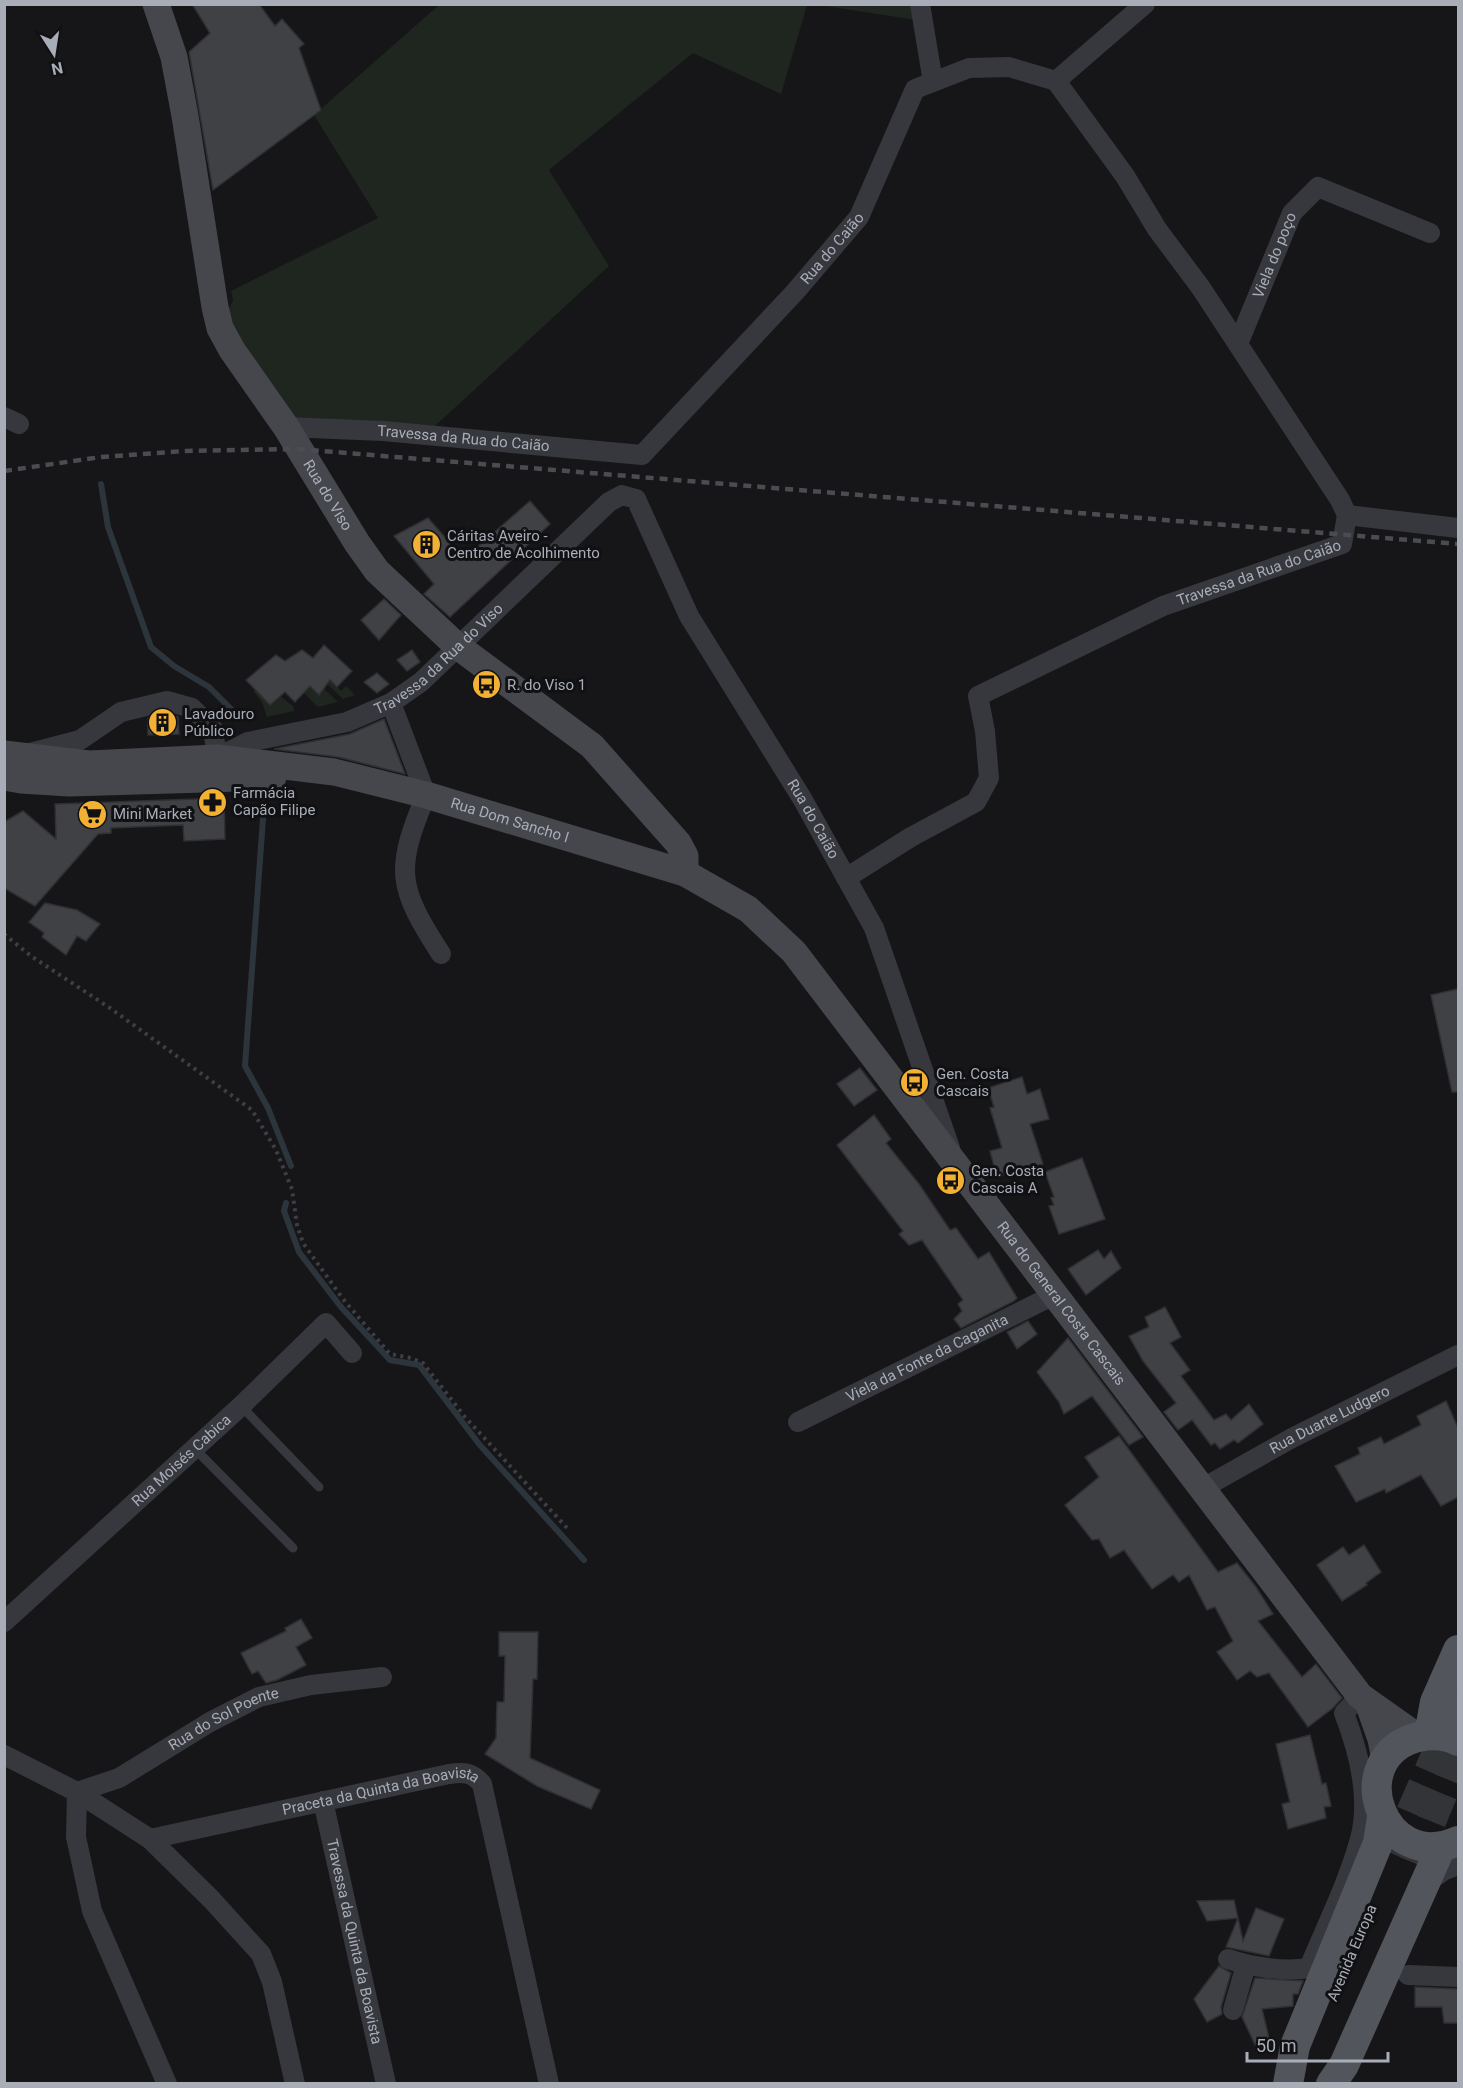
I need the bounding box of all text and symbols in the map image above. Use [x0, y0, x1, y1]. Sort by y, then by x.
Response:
north arrow [24, 24, 84, 84]
text: N [50, 58, 65, 79]
street label: Rua do Caião [797, 209, 868, 288]
street label: Viela do poço [1249, 210, 1300, 301]
street label: Travessa da Rua do Caião [377, 422, 550, 455]
street label: Rua do Viso [299, 457, 356, 534]
place label: Cáritas Aveiro - Centro de Acolhimento [447, 527, 600, 562]
building icon: Cáritas Aveiro - Centro de Acolhimento [410, 529, 442, 561]
street label: Travessa da Rua do Caião [1174, 536, 1343, 610]
street label: Travessa da Rua do Viso [372, 599, 507, 718]
bus stop icon: R. do Viso 1 [470, 669, 502, 701]
place label: R. do Viso 1 [507, 676, 586, 694]
place label: Lavadouro Público [184, 705, 254, 740]
building icon: Lavadouro Público [147, 707, 179, 739]
street label: Rua do Caião [783, 776, 843, 862]
place label: Farmácia Capão Filipe [233, 784, 315, 819]
pharmacy icon: Farmácia Capão Filipe [196, 786, 228, 818]
street label: Rua Dom Sancho I [449, 794, 571, 847]
supermarket icon: Mini Market [76, 798, 108, 830]
place label: Mini Market [113, 805, 192, 823]
place label: Gen. Costa Cascais [936, 1065, 1009, 1100]
bus stop icon: Gen. Costa Cascais [899, 1067, 931, 1099]
place label: Gen. Costa Cascais A [971, 1162, 1044, 1197]
bus stop icon: Gen. Costa Cascais A [934, 1164, 966, 1196]
street label: Rua do General Costa Cascais [993, 1218, 1129, 1389]
street label: Viela da Fonte da Caganita [843, 1310, 1011, 1406]
street label: Rua Duarte Ludgero [1266, 1382, 1393, 1458]
street label: Rua Moisés Cabica [128, 1411, 235, 1510]
street label: Rua do Sol Poente [165, 1684, 280, 1754]
street label: Praceta da Quinta da Boavista [281, 1764, 483, 1819]
street label: Travessa da Quinta da Boavista [323, 1837, 386, 2046]
street label: Avenida Europa [1323, 1902, 1381, 2004]
scale bar [1247, 2025, 1388, 2063]
text: 50 m [1256, 2035, 1296, 2056]

